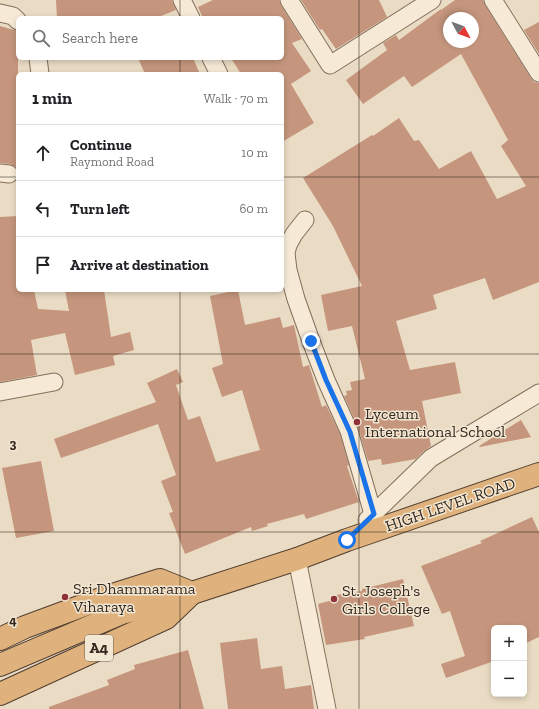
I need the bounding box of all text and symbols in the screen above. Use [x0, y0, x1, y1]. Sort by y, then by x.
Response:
north arrow [443, 12, 479, 48]
search box [16, 16, 284, 60]
icon: search [30, 27, 52, 49]
text: Search here [62, 29, 138, 47]
text: 1 min [32, 88, 72, 108]
text: Walk · 70 m [203, 91, 268, 106]
text: Continue [70, 136, 132, 154]
icon: ahead [32, 142, 54, 164]
text: 10 m [241, 145, 268, 160]
text: Raymond Road [70, 154, 154, 169]
icon: left [32, 198, 54, 220]
text: Turn left [70, 200, 130, 218]
text: 60 m [239, 201, 268, 216]
icon: arrive [32, 254, 54, 276]
text: Arrive at destination [70, 256, 209, 274]
route end [302, 332, 320, 350]
place label: Lyceum International School [365, 404, 505, 441]
marker: Lyceum International School [352, 417, 362, 427]
text: 3 [10, 436, 17, 451]
street label: HIGH LEVEL ROAD [383, 473, 518, 536]
route start [338, 531, 356, 549]
place label: Sri Dhammarama Viharaya [72, 579, 196, 616]
place label: St. Joseph's Girls College [342, 581, 430, 618]
marker: Sri Dhammarama Viharaya [60, 592, 70, 602]
marker: St. Joseph's Girls College [329, 594, 339, 604]
text: 4 [9, 613, 17, 628]
map controls [491, 625, 527, 697]
button: + [491, 625, 527, 661]
road number: A4 [85, 635, 113, 661]
button: − [491, 661, 527, 697]

